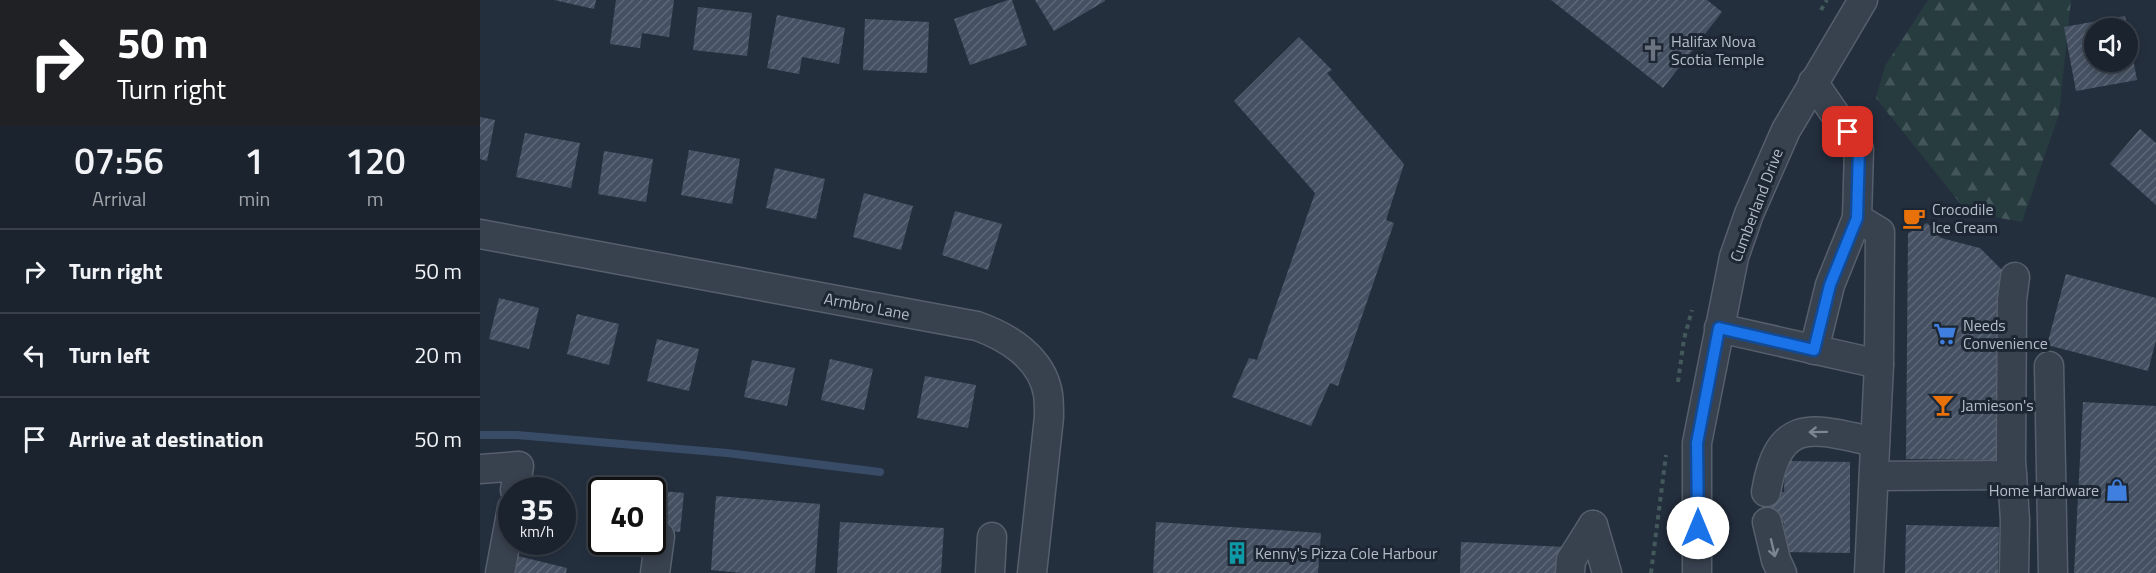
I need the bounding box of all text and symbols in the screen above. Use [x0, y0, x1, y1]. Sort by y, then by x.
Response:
text: 50 m [117, 10, 209, 74]
map controls [2084, 18, 2138, 72]
button: sound [2084, 18, 2138, 72]
icon: right [18, 24, 96, 102]
place label: Halifax Nova Scotia Temple [1671, 29, 1764, 71]
church icon: Halifax Nova Scotia Temple [1640, 37, 1666, 63]
text: Turn right [117, 68, 226, 109]
pin [1822, 106, 1873, 157]
icon: arrive [1831, 115, 1864, 148]
text: 07:56 [75, 133, 164, 188]
text: 1 [244, 133, 264, 188]
text: 120 [345, 133, 405, 188]
street label: Cumberland Drive [1723, 145, 1789, 265]
text: Arrival [92, 183, 146, 214]
text: min [238, 183, 270, 214]
text: m [367, 183, 383, 214]
place label: Crocodile Ice Cream [1932, 197, 1998, 239]
cafe icon: Crocodile Ice Cream [1901, 205, 1927, 231]
text: Turn right [69, 254, 163, 288]
text: 50 m [414, 254, 462, 288]
icon: right [18, 255, 51, 288]
street label: Armbro Lane [822, 286, 912, 326]
place label: Needs Convenience [1963, 313, 2048, 355]
supermarket icon: Needs Convenience [1932, 321, 1958, 347]
text: Turn left [69, 338, 150, 372]
text: 20 m [414, 338, 462, 372]
icon: left [18, 339, 51, 372]
bar icon: Jamieson's [1930, 392, 1956, 418]
place label: Jamieson's [1961, 393, 2034, 417]
text: Arrive at destination [69, 422, 264, 456]
text: 50 m [414, 422, 462, 456]
icon: arrive [18, 423, 51, 456]
one-way arrow [1809, 427, 1828, 438]
speed limit sign: 40 [588, 477, 666, 555]
shop icon: Home Hardware [2104, 477, 2130, 503]
place label: Home Hardware [1989, 478, 2099, 502]
text: 35 [520, 486, 554, 532]
position arrow [1666, 496, 1730, 560]
text: km/h [520, 520, 554, 543]
one-way arrow [1768, 539, 1780, 558]
building icon: Kenny's Pizza Cole Harbour [1224, 540, 1250, 566]
place label: Kenny's Pizza Cole Harbour [1255, 541, 1438, 565]

